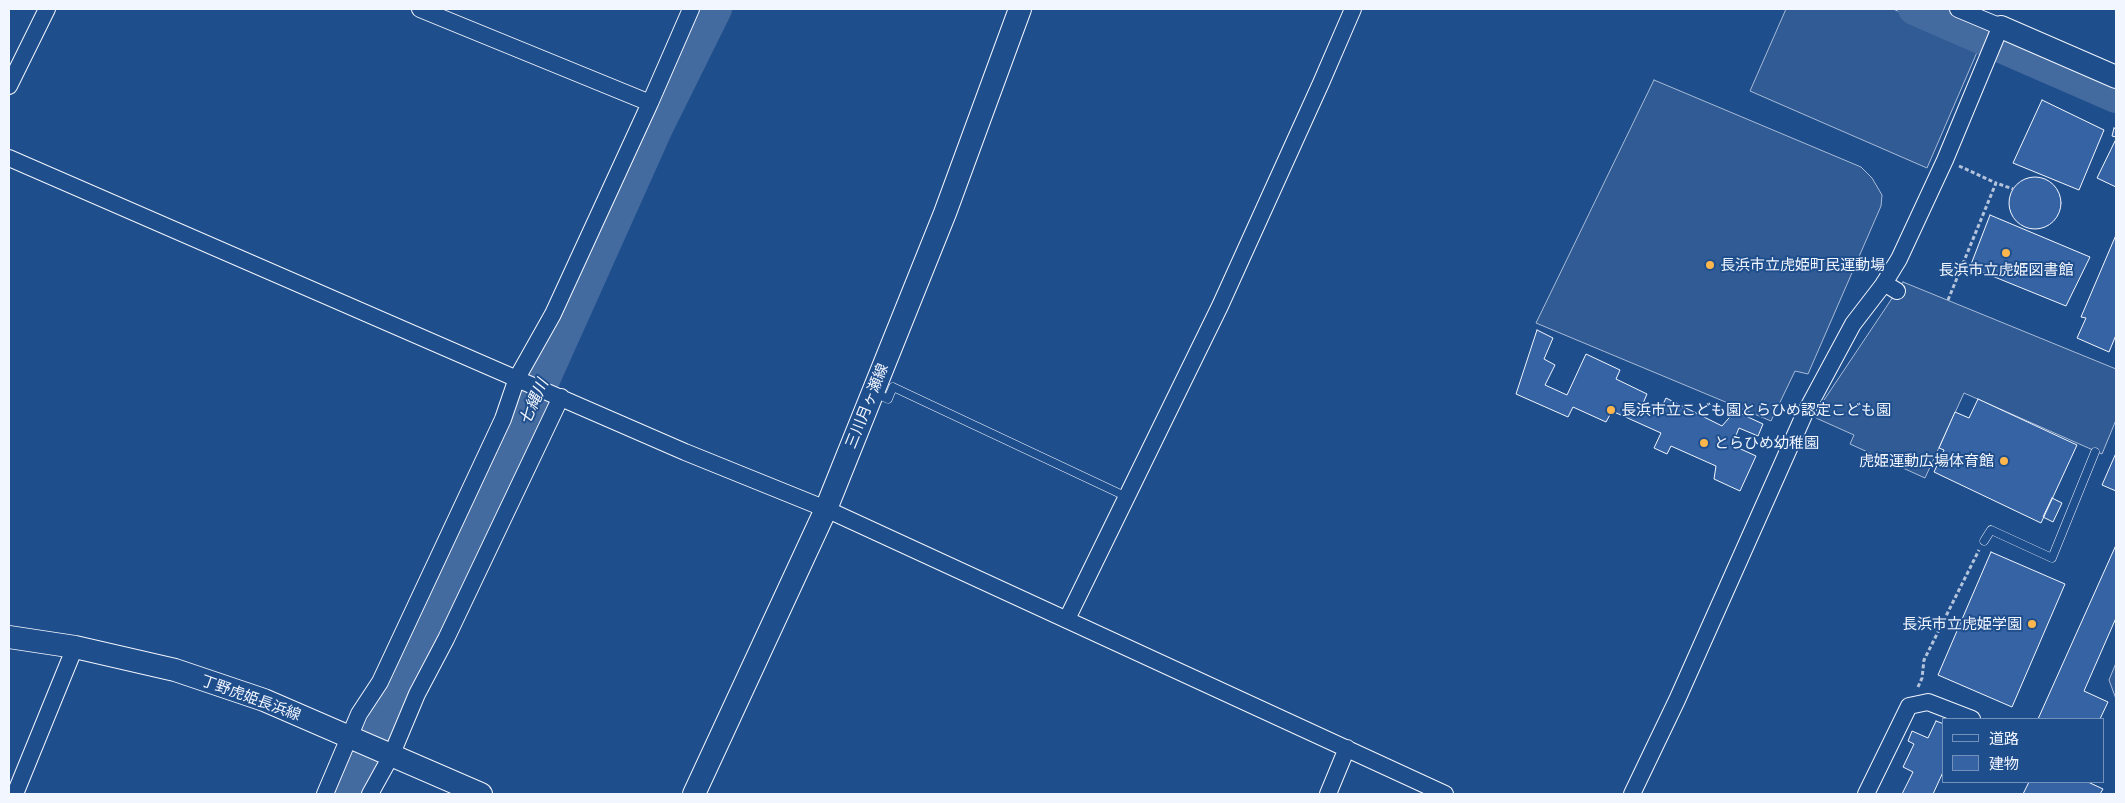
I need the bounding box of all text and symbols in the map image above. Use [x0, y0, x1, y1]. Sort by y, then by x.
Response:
marker: 長浜市立虎姫図書館 [2000, 247, 2012, 259]
place label: 長浜市立虎姫町民運動場 [1720, 256, 1885, 274]
marker: 長浜市立虎姫町民運動場 [1704, 259, 1716, 271]
place label: 長浜市立虎姫図書館 [1939, 261, 2073, 279]
street label: 三川月ヶ瀬線 [842, 361, 892, 451]
water label: 七縄川 [515, 376, 553, 428]
place label: 長浜市立こども園とらひめ認定こども園 [1621, 401, 1891, 419]
marker: 長浜市立こども園とらひめ認定こども園 [1605, 404, 1617, 416]
place label: とらひめ幼稚園 [1714, 434, 1819, 452]
marker: とらひめ幼稚園 [1698, 437, 1710, 449]
place label: 虎姫運動広場体育館 [1859, 452, 1994, 470]
marker: 虎姫運動広場体育館 [1998, 455, 2010, 467]
place label: 長浜市立虎姫学園 [1902, 615, 2022, 633]
marker: 長浜市立虎姫学園 [2026, 618, 2038, 630]
street label: 丁野虎姫長浜線 [199, 672, 303, 724]
legend [1942, 718, 2105, 783]
text: 道路 [1989, 730, 2019, 747]
text: 建物 [1989, 755, 2019, 772]

